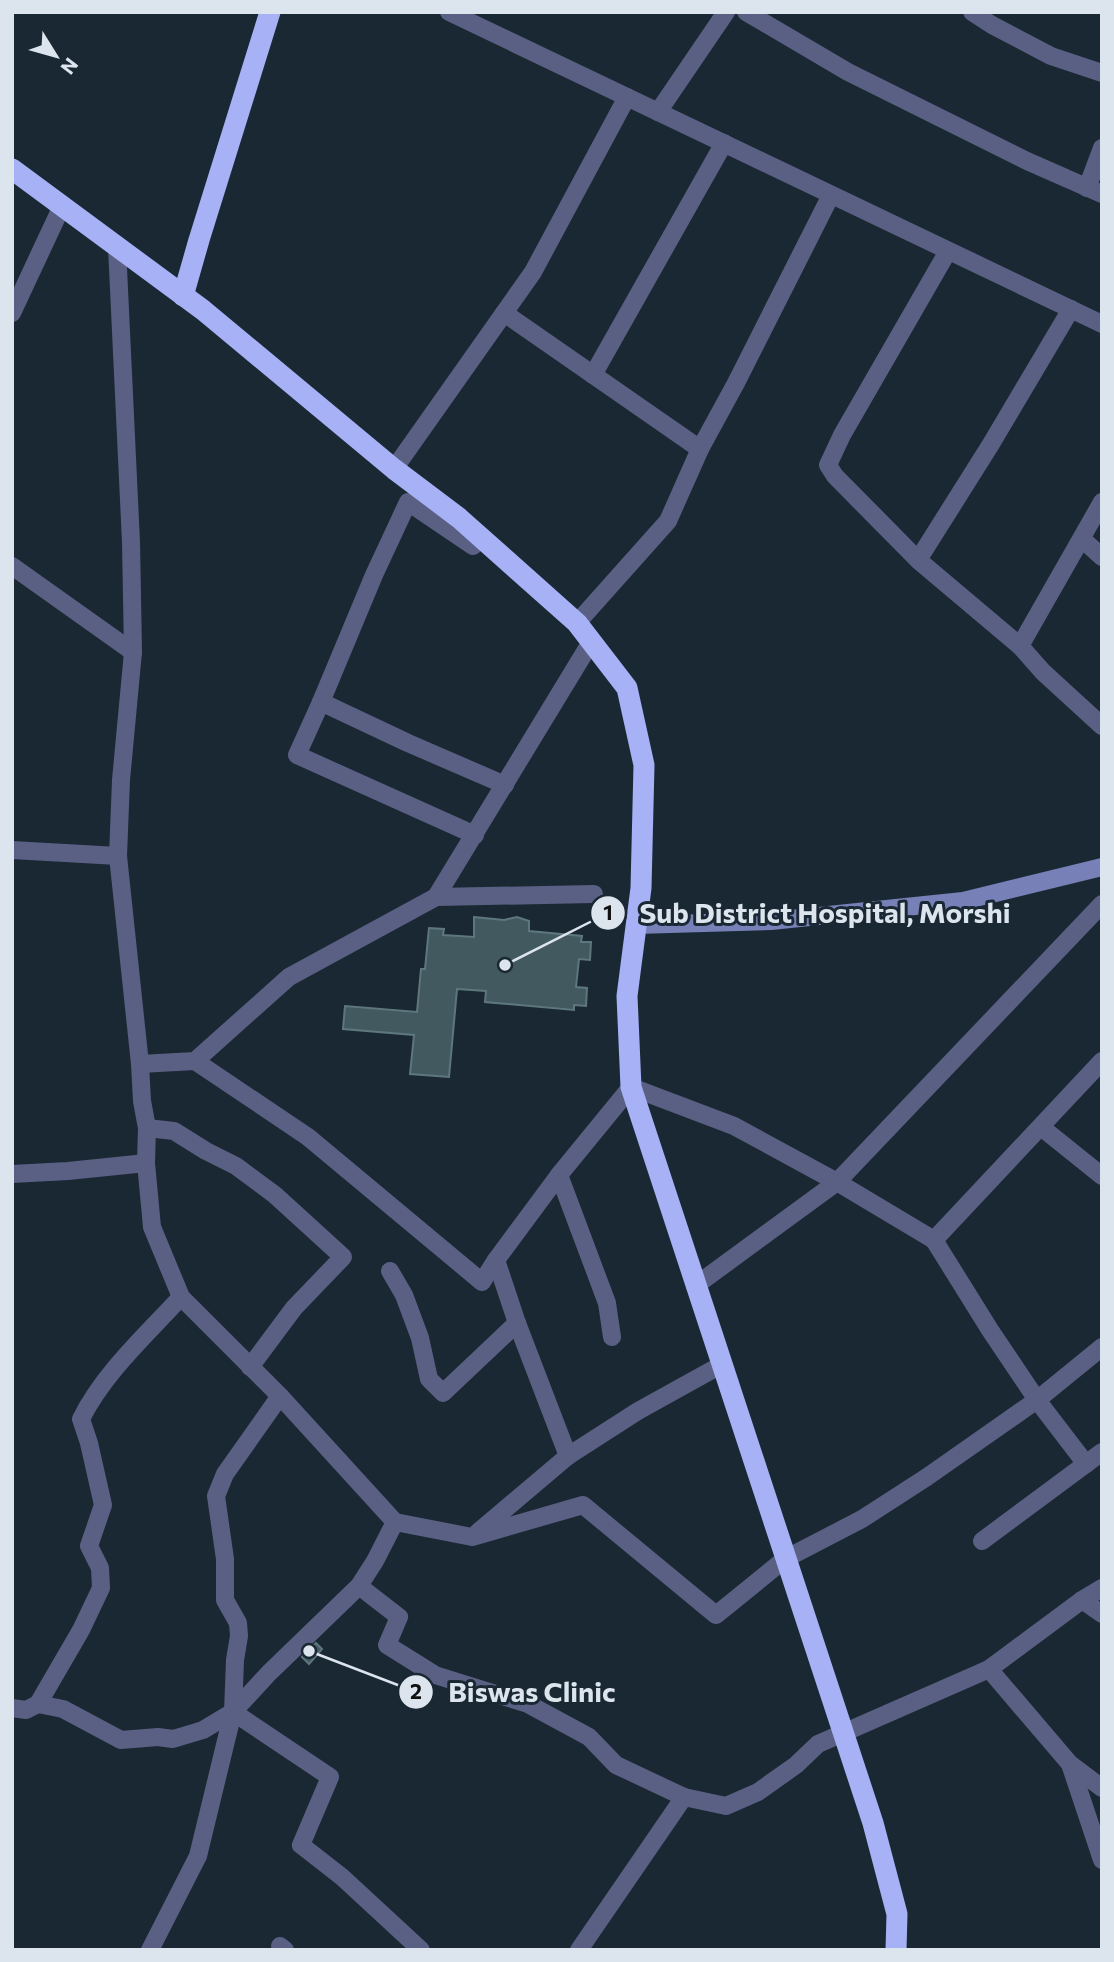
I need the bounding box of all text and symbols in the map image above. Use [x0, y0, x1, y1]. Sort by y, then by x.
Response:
north arrow [21, 21, 91, 91]
text: N [56, 54, 83, 79]
callout: Sub District Hospital, Morshi [591, 889, 1025, 938]
text: Sub District Hospital, Morshi [639, 895, 1011, 929]
text: 1 [603, 899, 613, 924]
callout: Biswas Clinic [399, 1667, 629, 1716]
text: Biswas Clinic [448, 1674, 616, 1708]
text: 2 [410, 1678, 422, 1703]

